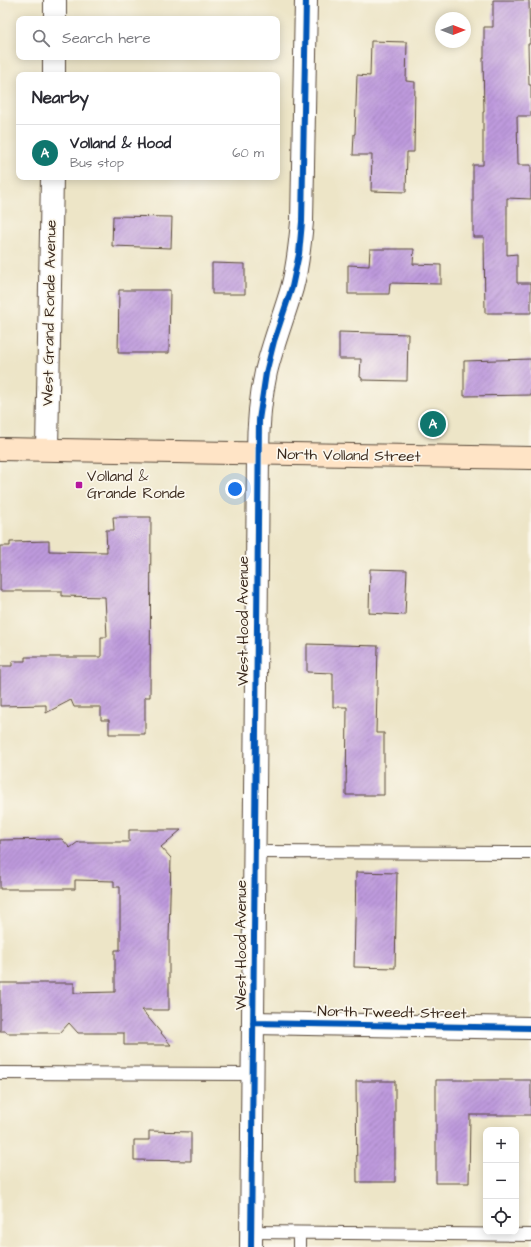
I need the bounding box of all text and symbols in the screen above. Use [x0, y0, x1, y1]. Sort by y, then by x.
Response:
north arrow [435, 12, 471, 48]
search box [16, 16, 280, 60]
icon: search [30, 27, 52, 49]
text: Search here [62, 28, 151, 49]
text: Nearby [32, 86, 89, 110]
text: Volland & Hood [70, 133, 171, 154]
text: A [41, 144, 49, 162]
text: 60 m [232, 144, 264, 162]
text: Bus stop [70, 154, 124, 172]
street label: West Grand Ronde Avenue [37, 220, 62, 406]
pin: A [420, 409, 446, 439]
street label: North Volland Street [277, 444, 421, 467]
place label: Volland & Grande Ronde [87, 466, 185, 504]
your location [225, 479, 245, 499]
marker: Volland & Grande Ronde [74, 480, 84, 490]
street label: West Hood Avenue [233, 556, 254, 686]
street label: West Hood Avenue [231, 880, 252, 1010]
street label: North Tweedt Street [317, 1001, 467, 1024]
map controls [483, 1127, 519, 1235]
button: + [483, 1127, 519, 1163]
button: − [483, 1163, 519, 1199]
button: locate [483, 1199, 519, 1235]

